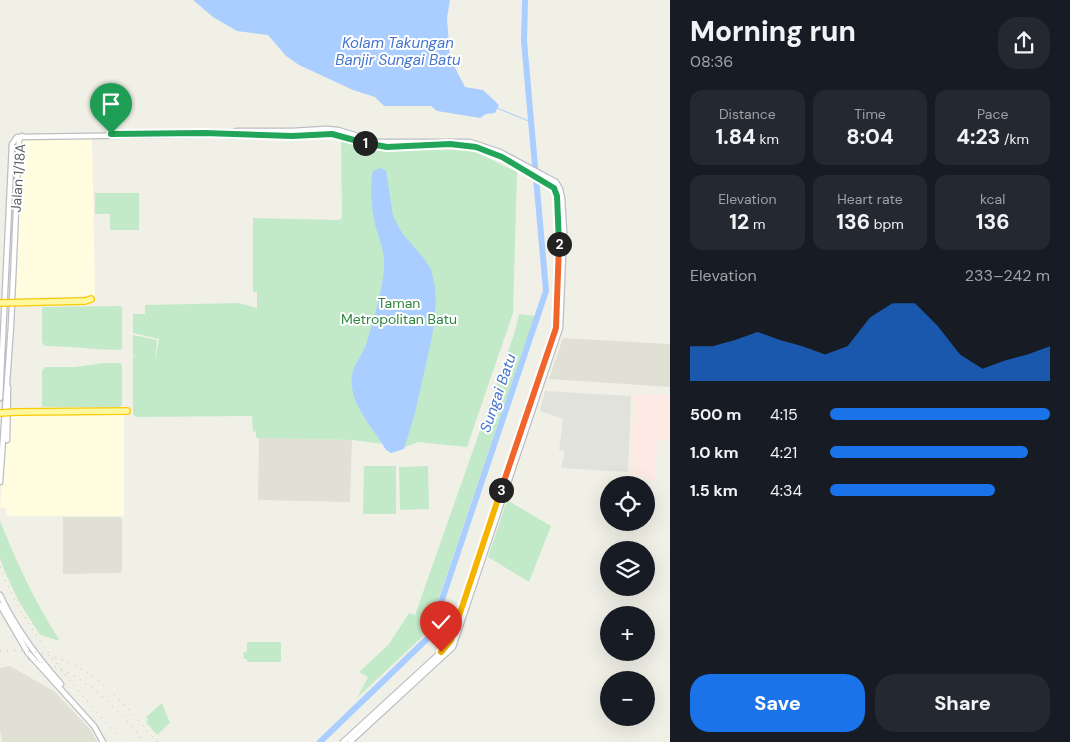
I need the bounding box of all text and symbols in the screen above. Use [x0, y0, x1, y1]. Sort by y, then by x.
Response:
text: Morning run [690, 13, 856, 50]
button: share [998, 17, 1050, 69]
water label: Kolam Takungan Banjir Sungai Batu [335, 33, 461, 70]
text: 08:36 [690, 51, 733, 72]
pin [90, 83, 132, 134]
icon: arrive [97, 90, 125, 118]
text: Distance [719, 105, 776, 123]
text: Time [854, 105, 886, 123]
text: Pace [977, 105, 1008, 123]
text: 1.84 [716, 123, 756, 151]
text: 8:04 [846, 123, 894, 151]
text: 4:23 [956, 123, 1000, 151]
pin: 1 [352, 130, 378, 156]
text: km [756, 130, 779, 148]
text: /km [1000, 130, 1029, 148]
text: 1 [363, 134, 368, 152]
street label: Jalan 1/18A [7, 143, 29, 213]
text: Elevation [718, 190, 777, 208]
text: Heart rate [837, 190, 903, 208]
text: kcal [980, 190, 1005, 208]
text: 12 [729, 208, 749, 236]
text: 136 [836, 208, 870, 236]
text: 136 [976, 208, 1010, 236]
text: m [749, 215, 765, 233]
text: bpm [870, 215, 904, 233]
pin: 2 [546, 232, 572, 256]
text: 2 [555, 235, 564, 253]
text: Elevation [690, 265, 757, 286]
text: 233–242 m [965, 265, 1050, 286]
park label: Taman Metropolitan Batu [341, 294, 457, 328]
water label: Sungai Batu [475, 351, 521, 435]
text: 500 m [690, 404, 741, 425]
text: 4:15 [770, 404, 798, 425]
text: 1.0 km [690, 442, 739, 463]
text: 4:21 [770, 442, 797, 463]
map controls [600, 476, 655, 726]
button: locate [600, 476, 655, 531]
pin: 3 [488, 478, 514, 502]
text: 1.5 km [690, 480, 738, 501]
text: 4:34 [770, 480, 802, 501]
text: 3 [497, 481, 506, 499]
button: layers [600, 541, 655, 596]
pin [420, 601, 462, 652]
button: + [600, 606, 655, 661]
icon: check [427, 608, 455, 636]
button: − [600, 671, 655, 726]
button: Save [690, 674, 865, 732]
button: Share [875, 674, 1050, 732]

